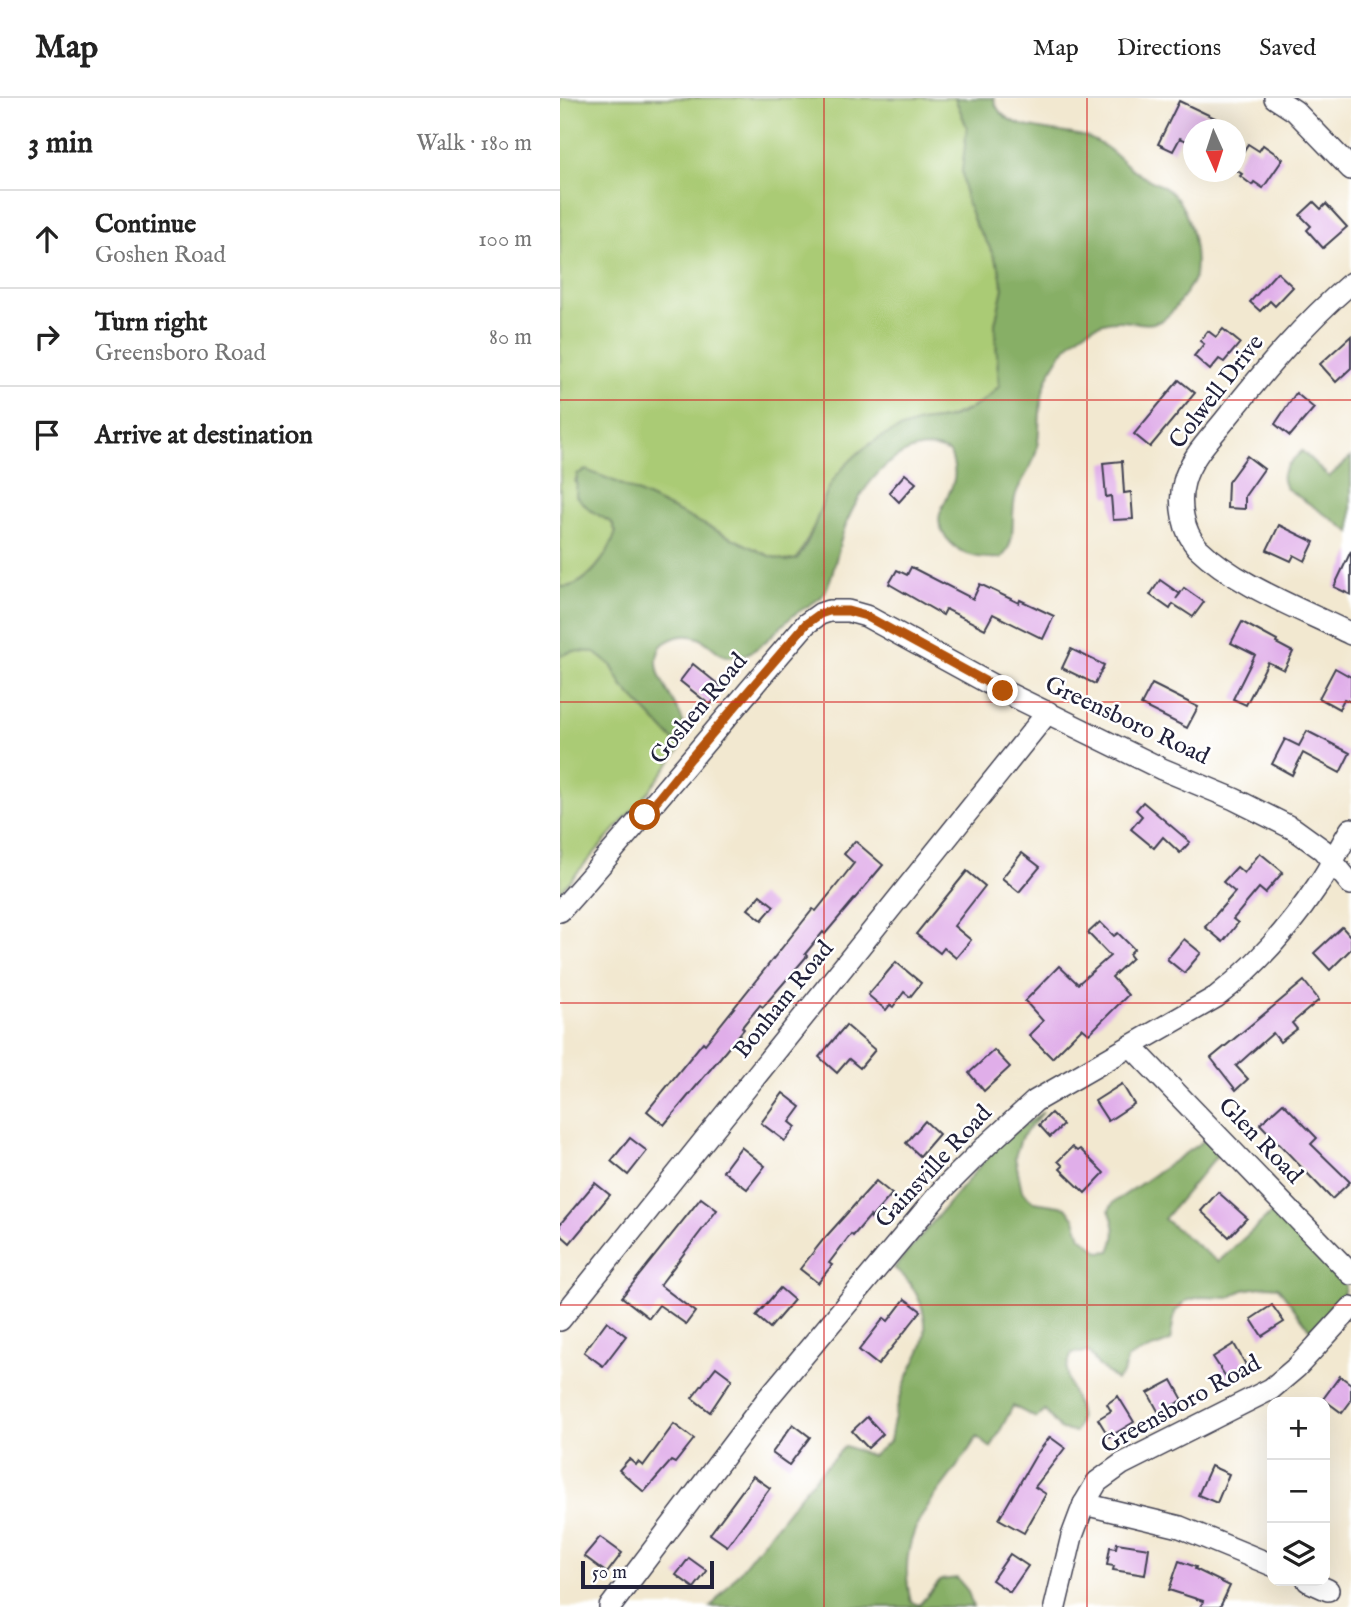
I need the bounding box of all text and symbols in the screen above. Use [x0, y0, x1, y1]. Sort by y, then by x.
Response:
text: Map [35, 27, 98, 69]
text: Map [1033, 33, 1079, 64]
text: Directions [1117, 33, 1221, 64]
text: Saved [1259, 33, 1316, 64]
north arrow [1183, 119, 1246, 182]
text: 3 min [28, 125, 93, 163]
text: Walk · 180 m [416, 129, 532, 158]
text: Continue [95, 208, 196, 241]
icon: ahead [28, 220, 66, 258]
text: 100 m [478, 225, 532, 254]
text: Goshen Road [95, 241, 226, 270]
text: Turn right [95, 306, 208, 339]
icon: right [28, 318, 66, 356]
text: 80 m [489, 323, 532, 352]
street label: Colwell Drive [1163, 328, 1271, 456]
text: Greensboro Road [95, 339, 266, 368]
icon: arrive [28, 416, 66, 454]
text: Arrive at destination [95, 419, 313, 452]
street label: Goshen Road [643, 647, 755, 771]
street label: Greensboro Road [1040, 669, 1214, 773]
route end [987, 675, 1018, 706]
route start [629, 799, 660, 830]
street label: Bonham Road [727, 935, 841, 1065]
street label: Glen Road [1211, 1091, 1309, 1191]
street label: Gainsville Road [869, 1099, 999, 1235]
street label: Greensboro Road [1096, 1348, 1267, 1462]
map controls [1267, 1397, 1330, 1586]
button: + [1267, 1397, 1330, 1460]
button: − [1267, 1460, 1330, 1523]
button: layers [1267, 1523, 1330, 1586]
scale bar [581, 1558, 714, 1590]
text: 50 m [592, 1561, 627, 1585]

